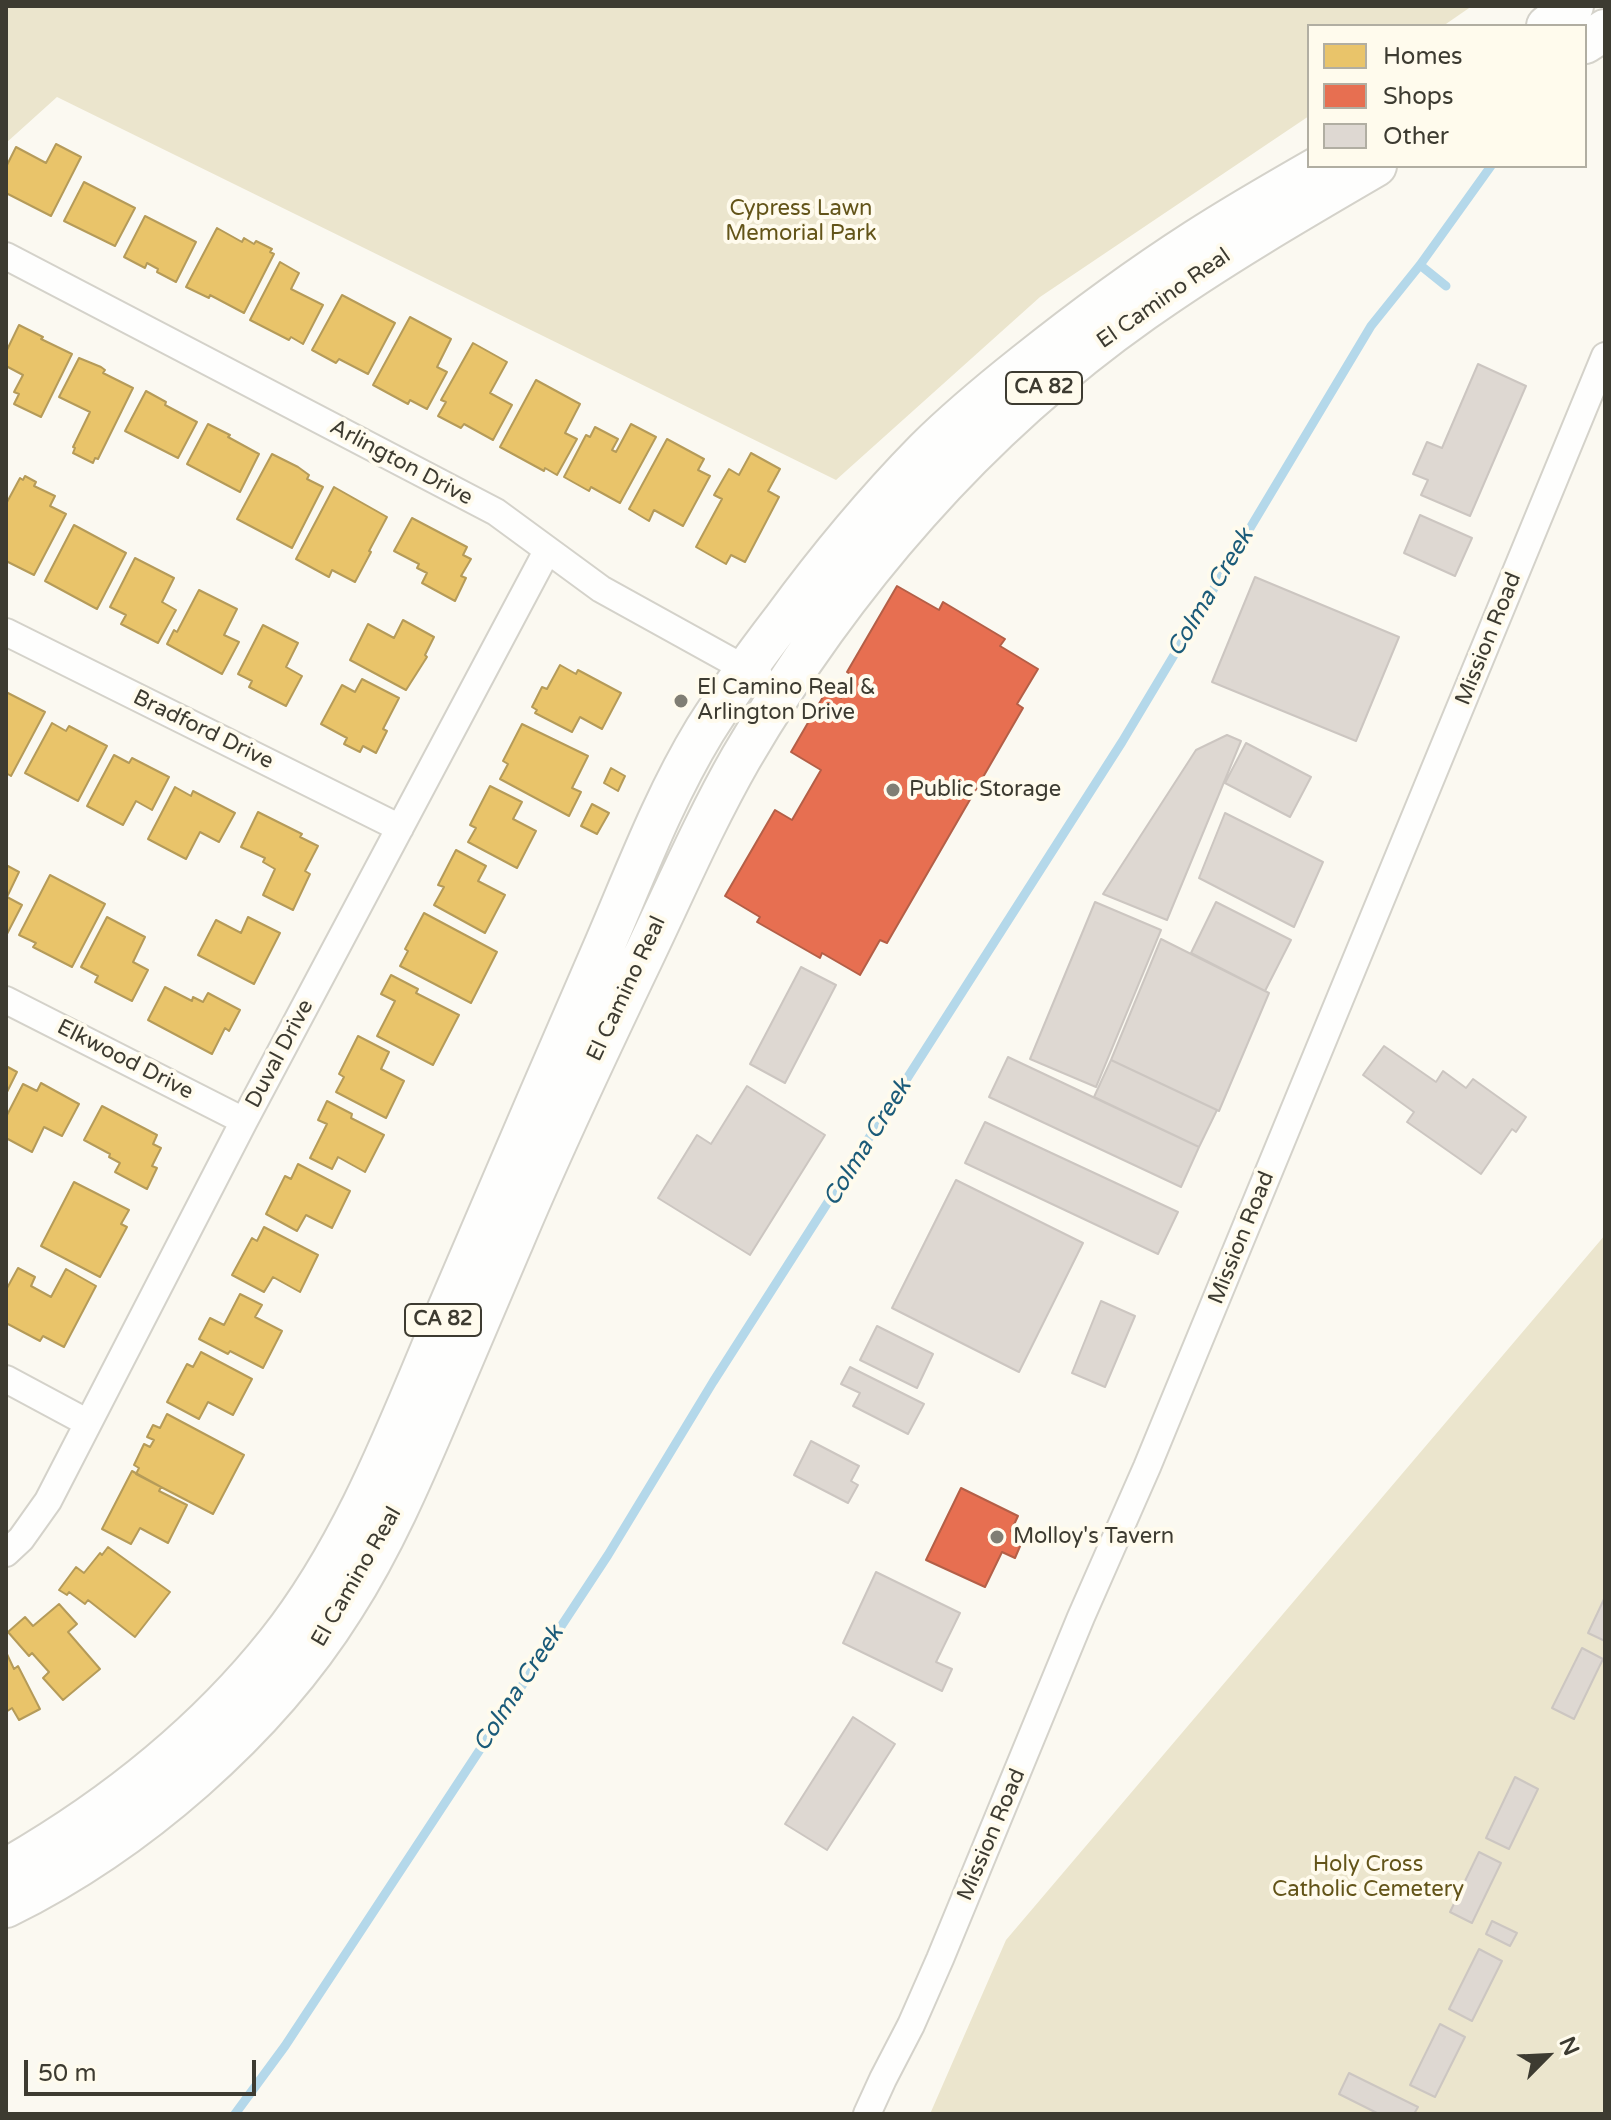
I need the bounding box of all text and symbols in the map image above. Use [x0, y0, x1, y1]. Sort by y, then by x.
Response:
legend [1307, 24, 1587, 168]
text: Homes [1383, 42, 1463, 71]
text: Shops [1383, 82, 1453, 111]
text: Other [1383, 122, 1449, 151]
park label: Cypress Lawn Memorial Park [725, 196, 877, 248]
street label: El Camino Real [1092, 243, 1236, 355]
road number: CA 82 [1006, 372, 1082, 404]
street label: Arlington Drive [325, 414, 477, 512]
water label: Colma Creek [1162, 524, 1260, 662]
street label: Mission Road [1450, 569, 1528, 709]
place label: El Camino Real & Arlington Drive [697, 675, 876, 726]
street label: Bradford Drive [129, 685, 277, 775]
marker: El Camino Real & Arlington Drive [672, 692, 690, 710]
place label: Public Storage [909, 777, 1061, 803]
marker: Public Storage [884, 781, 902, 799]
street label: El Camino Real [582, 912, 672, 1066]
street label: Duval Drive [240, 995, 320, 1113]
street label: Elkwood Drive [52, 1014, 198, 1106]
water label: Colma Creek [818, 1074, 918, 1212]
street label: Mission Road [1203, 1168, 1281, 1308]
road number: CA 82 [405, 1304, 481, 1336]
street label: El Camino Real [306, 1502, 408, 1652]
place label: Molloy's Tavern [1013, 1524, 1174, 1550]
marker: Molloy's Tavern [988, 1528, 1006, 1546]
water label: Colma Creek [468, 1621, 570, 1757]
street label: Mission Road [952, 1765, 1032, 1905]
park label: Holy Cross Catholic Cemetery [1272, 1852, 1464, 1904]
north arrow [1507, 2016, 1587, 2096]
text: N [1553, 2033, 1584, 2060]
scale bar [28, 2044, 260, 2094]
text: 50 m [38, 2059, 96, 2088]

